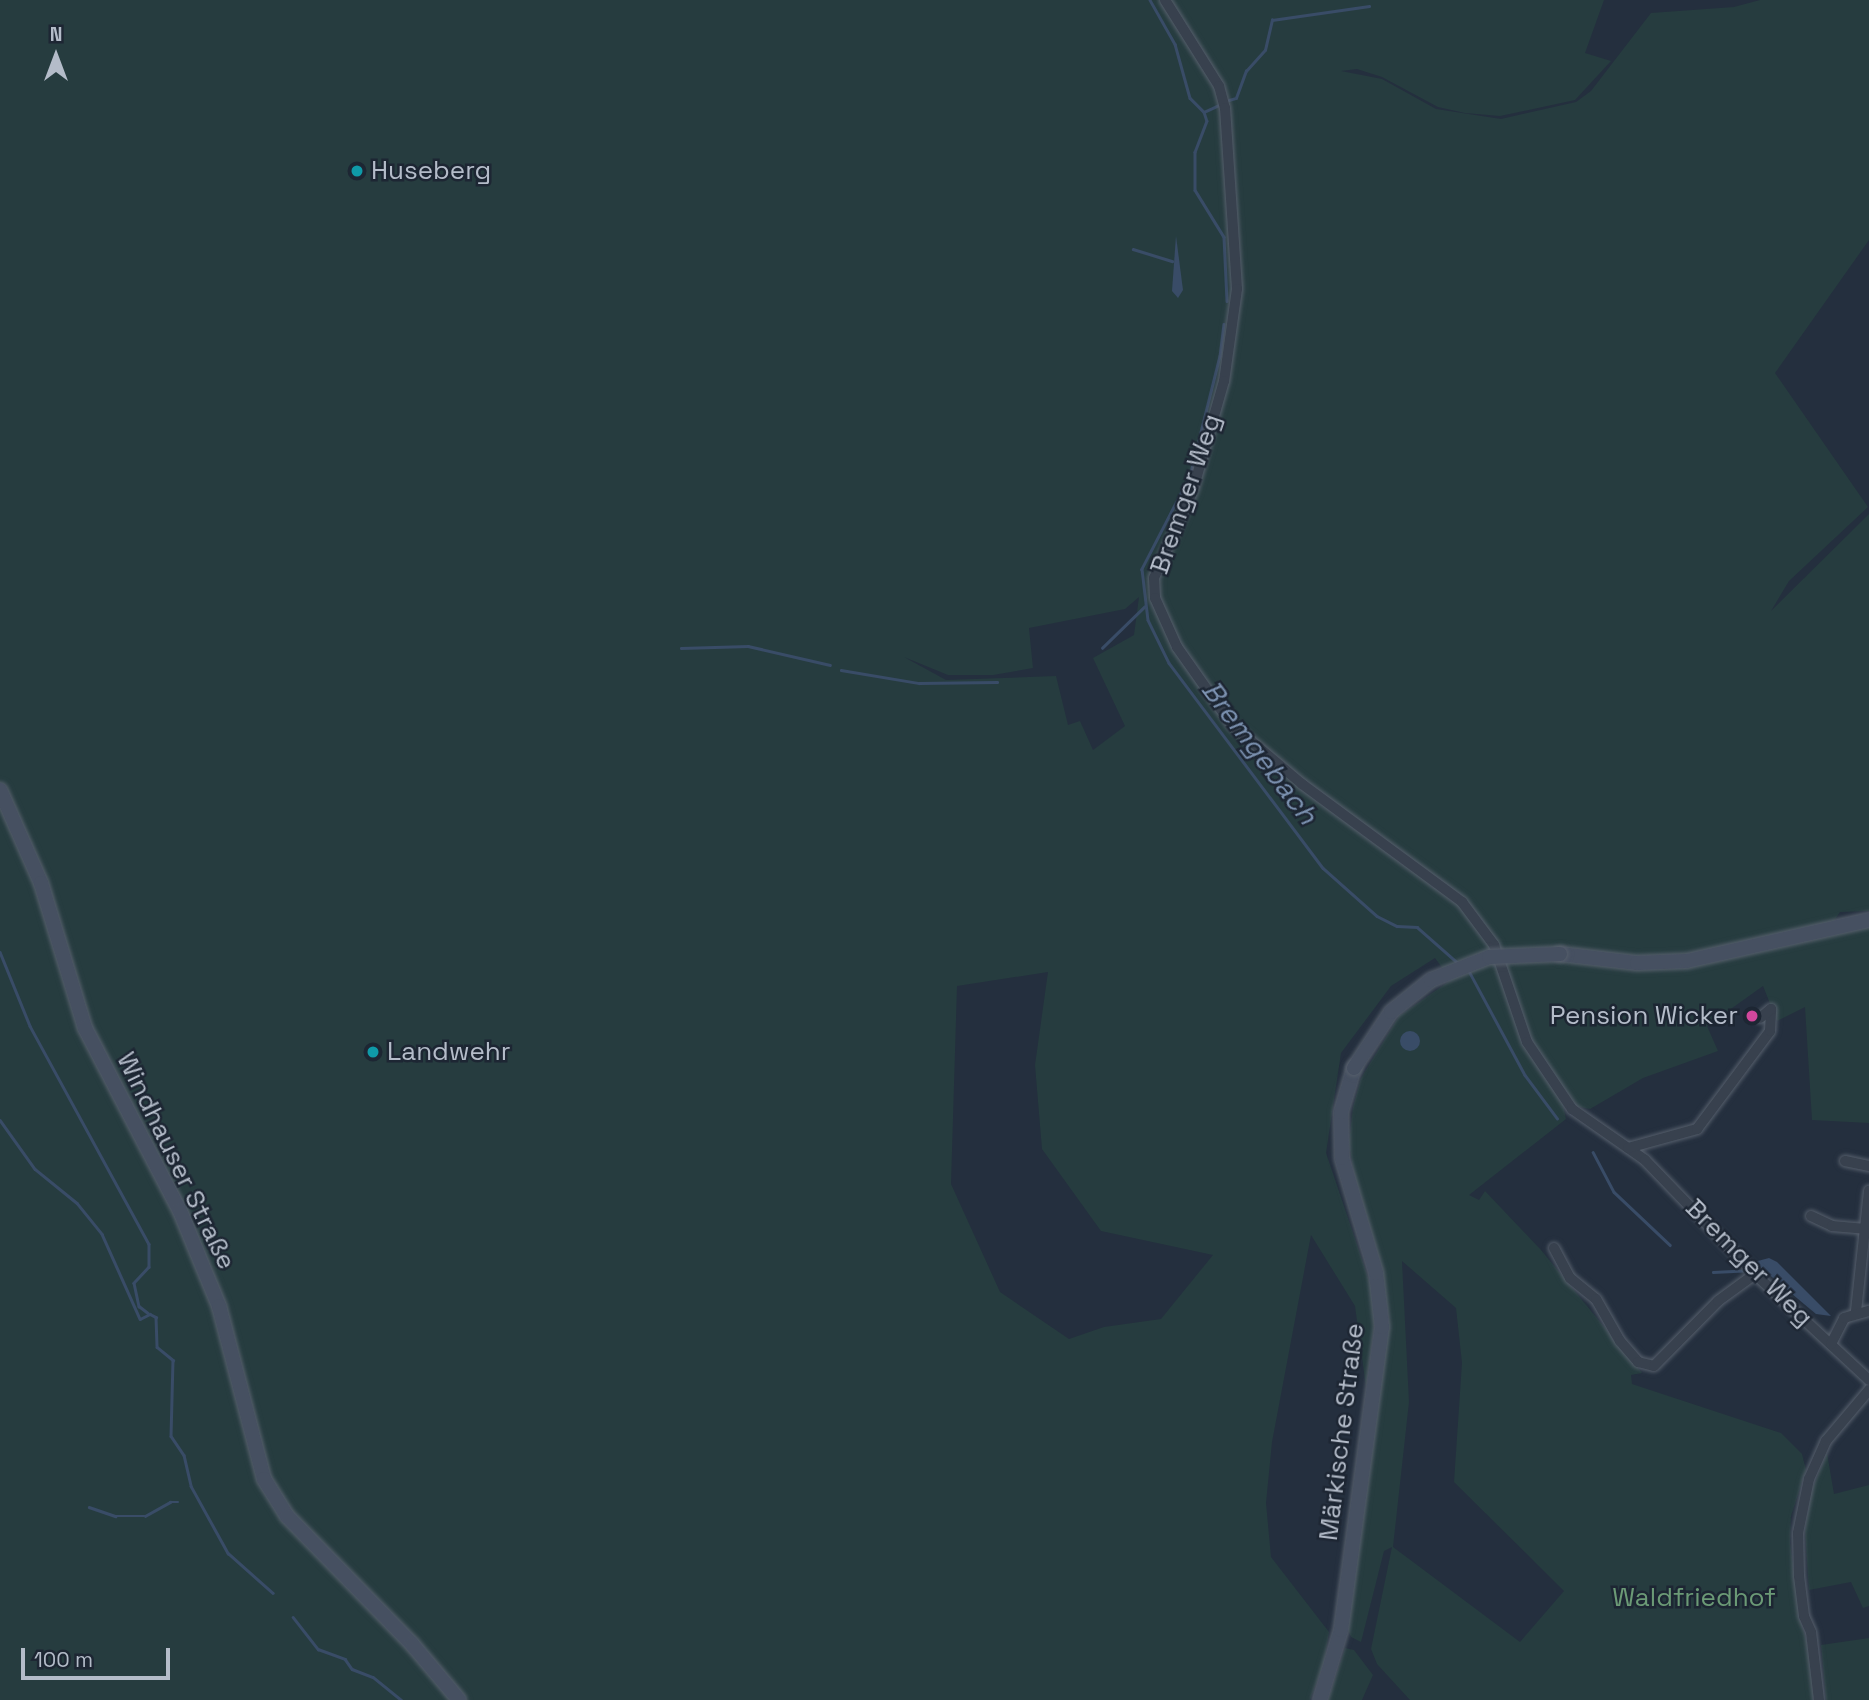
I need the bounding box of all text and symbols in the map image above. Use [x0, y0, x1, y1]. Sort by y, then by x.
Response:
north arrow [21, 21, 91, 91]
text: N [50, 22, 62, 47]
place label: Huseberg [371, 155, 491, 187]
marker: Huseberg [349, 163, 365, 179]
street label: Bremger Weg [1144, 410, 1228, 578]
water label: Bremgebach [1195, 673, 1325, 831]
place label: Pension Wicker [1550, 1000, 1738, 1032]
marker: Pension Wicker [1744, 1008, 1760, 1024]
place label: Landwehr [387, 1036, 511, 1068]
marker: Landwehr [365, 1044, 381, 1060]
street label: Windhauser Straße [110, 1047, 242, 1275]
street label: Bremger Weg [1679, 1193, 1819, 1333]
street label: Märkische Straße [1313, 1322, 1371, 1542]
park label: Waldfriedhof [1612, 1582, 1776, 1614]
scale bar [24, 1634, 173, 1678]
text: 100 m [34, 1646, 93, 1673]

